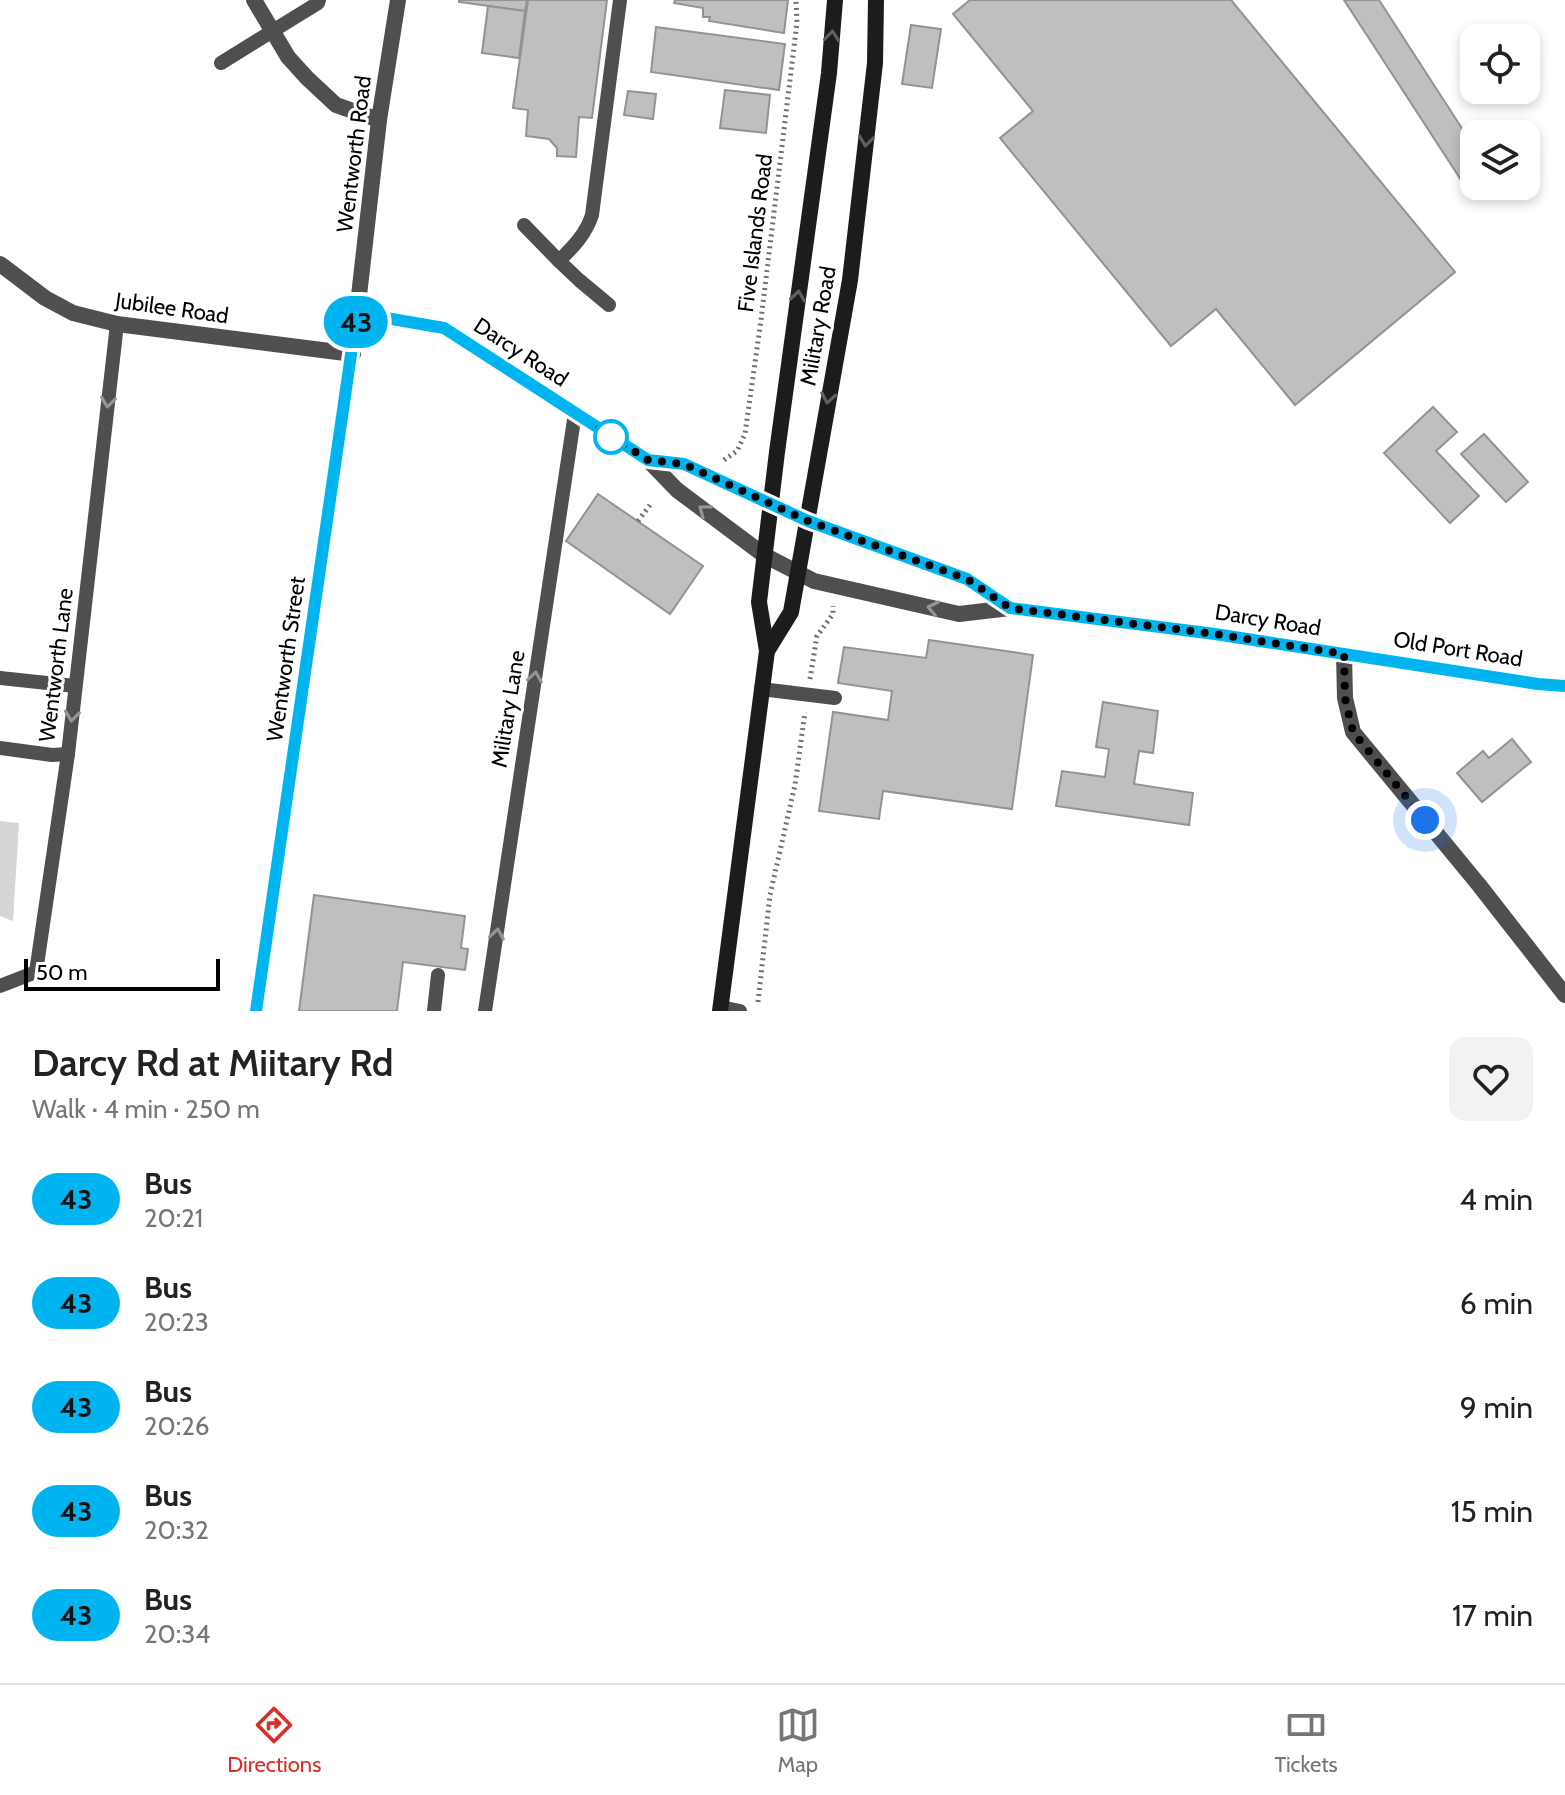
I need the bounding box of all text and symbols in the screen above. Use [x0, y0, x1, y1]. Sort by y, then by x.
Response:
map controls [1460, 24, 1540, 200]
button: locate [1460, 24, 1540, 104]
one-way arrow [824, 29, 841, 42]
street label: Wentworth Road [331, 74, 377, 234]
button: layers [1460, 120, 1540, 200]
one-way arrow [857, 135, 874, 148]
street label: Five Islands Road [732, 152, 778, 314]
street label: Military Road [794, 264, 842, 388]
street label: Jubilee Road [113, 287, 230, 329]
one-way arrow [789, 289, 806, 303]
line badge: 43 [320, 296, 392, 348]
text: 43 [340, 305, 372, 339]
street label: Darcy Road [469, 312, 573, 392]
one-way arrow [821, 391, 838, 405]
one-way arrow [100, 395, 117, 409]
unlabelled marker [594, 420, 628, 454]
one-way arrow [698, 506, 713, 520]
street label: Wentworth Street [261, 574, 311, 743]
street label: Wentworth Lane [33, 586, 79, 744]
street label: Darcy Road [1213, 598, 1323, 642]
one-way arrow [926, 600, 940, 617]
street label: Old Port Road [1391, 625, 1525, 673]
street label: Military Lane [485, 648, 531, 770]
one-way arrow [526, 670, 543, 684]
one-way arrow [64, 709, 81, 723]
your location [1405, 800, 1445, 840]
one-way arrow [488, 927, 505, 941]
scale bar [24, 955, 220, 991]
text: 50 m [36, 959, 88, 986]
button: heart [1449, 1037, 1533, 1121]
text: Darcy Rd at Miitary Rd [32, 1039, 393, 1086]
text: Walk · 4 min · 250 m [32, 1093, 260, 1125]
text: Bus [144, 1165, 192, 1202]
text: 4 min [1459, 1181, 1533, 1218]
text: 43 [60, 1182, 92, 1216]
text: 20:21 [144, 1202, 203, 1234]
text: Bus [144, 1269, 192, 1306]
text: 6 min [1460, 1285, 1533, 1322]
text: 43 [60, 1286, 92, 1320]
text: 20:23 [144, 1306, 209, 1338]
text: Bus [144, 1373, 192, 1410]
text: 9 min [1460, 1389, 1533, 1426]
text: 43 [60, 1390, 92, 1424]
text: 20:26 [144, 1410, 210, 1442]
text: Bus [144, 1477, 192, 1514]
text: 15 min [1451, 1493, 1533, 1530]
text: 43 [60, 1494, 92, 1528]
text: 20:32 [144, 1514, 209, 1546]
text: Bus [144, 1581, 192, 1618]
text: 17 min [1452, 1597, 1533, 1634]
text: 43 [60, 1598, 92, 1632]
text: 20:34 [144, 1618, 210, 1650]
tab: Directions [227, 1703, 321, 1778]
tab: Map [776, 1703, 820, 1778]
tab: Tickets [1274, 1703, 1338, 1778]

